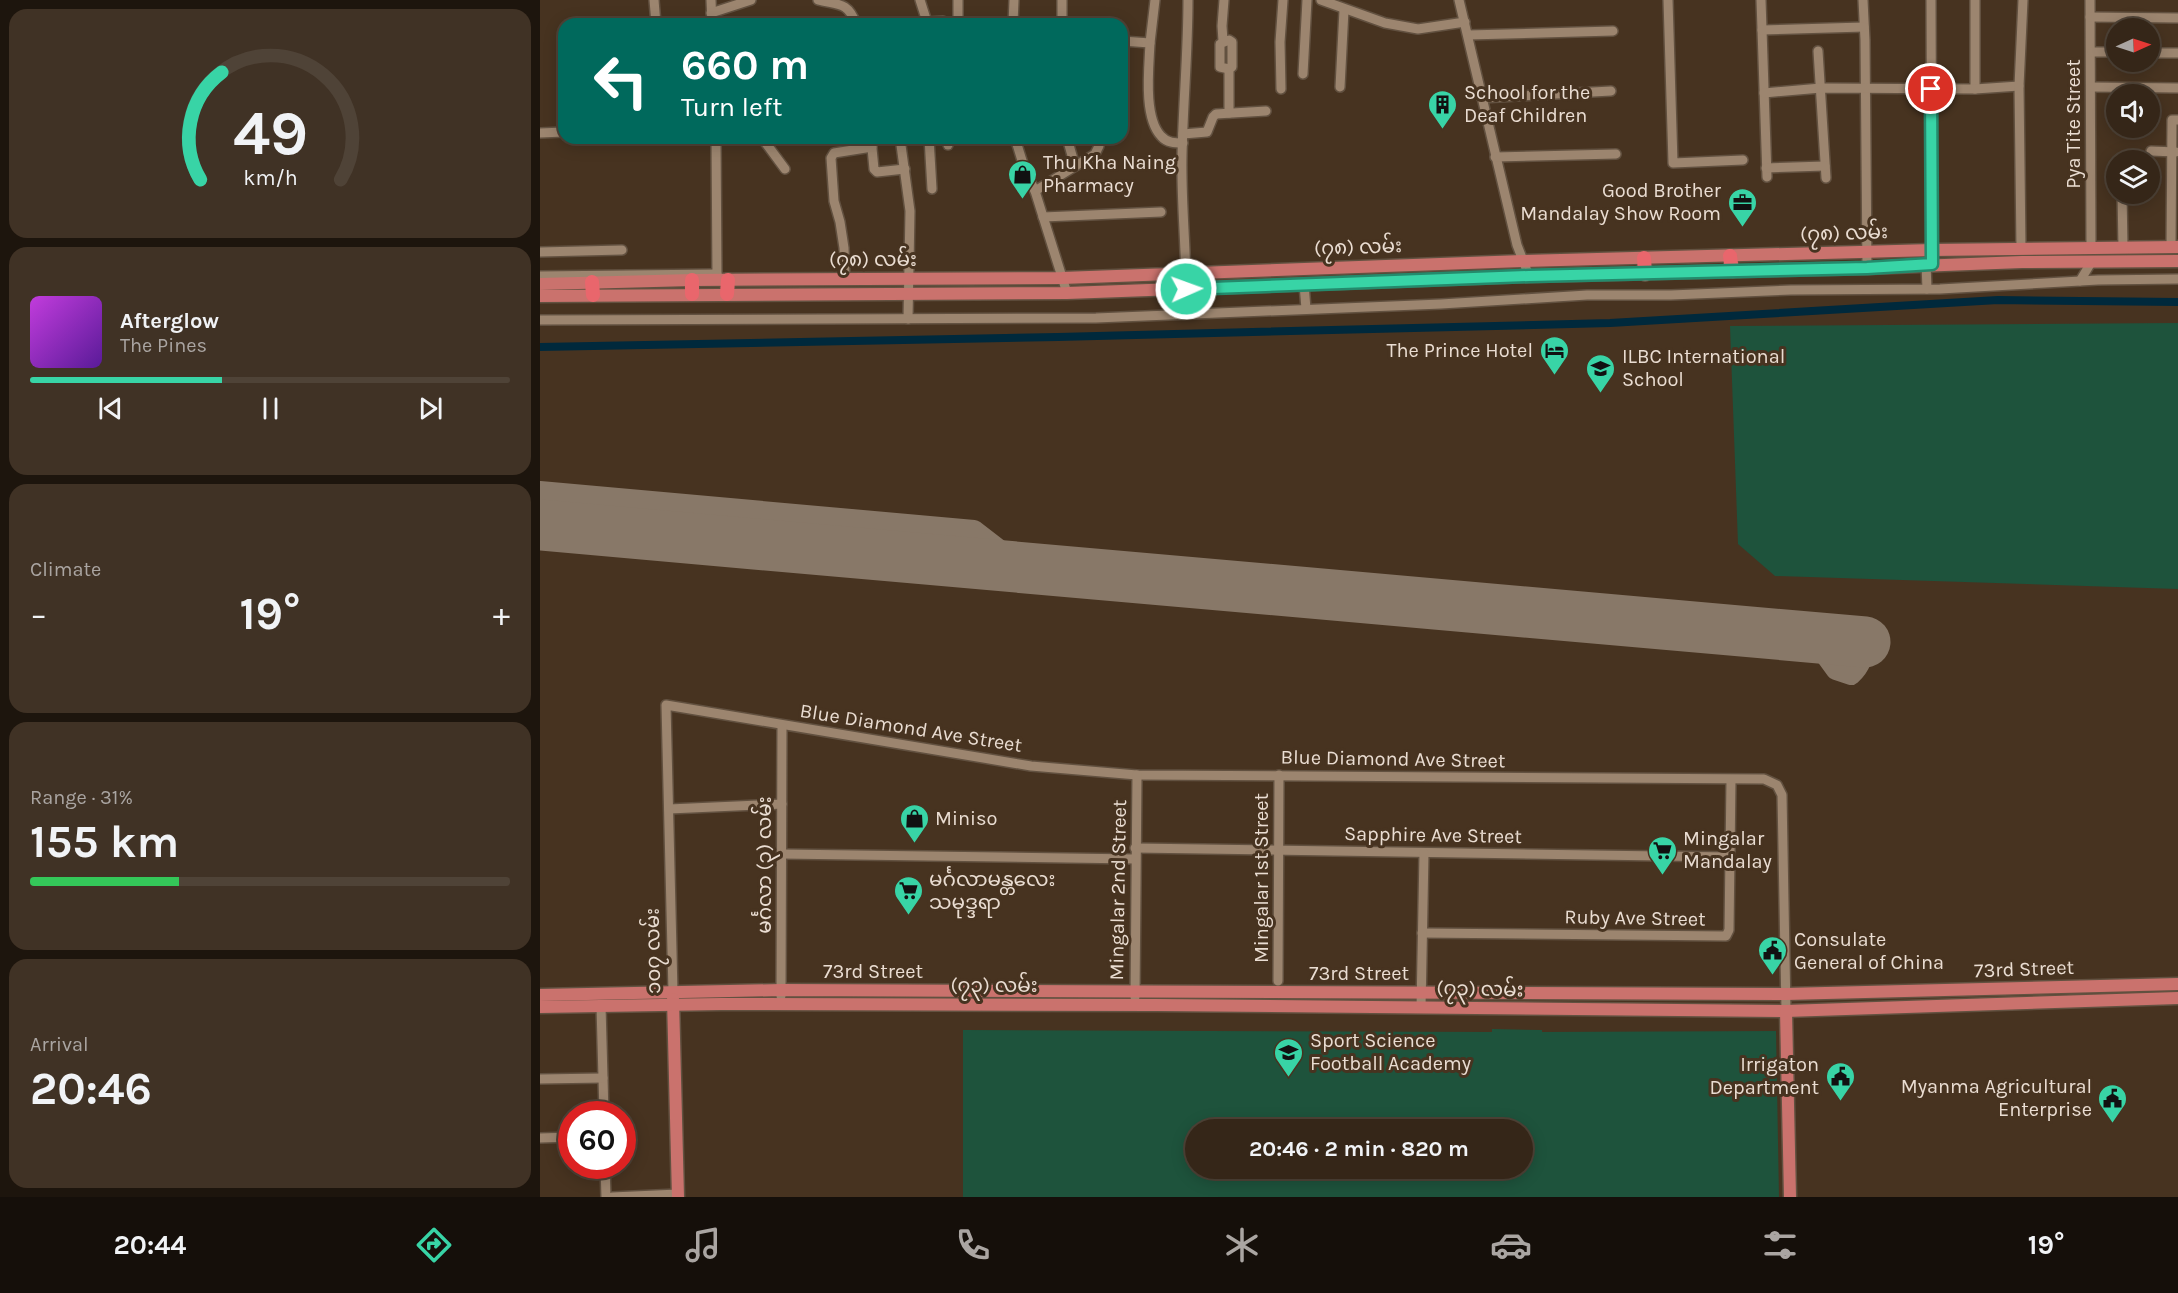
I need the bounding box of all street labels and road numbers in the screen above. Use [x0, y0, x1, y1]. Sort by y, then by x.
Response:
street label: Pya Tite Street [2062, 59, 2085, 189]
street label: (၇၈) လမ်း [1800, 217, 1888, 250]
street label: (၇၈) လမ်း [1314, 231, 1402, 264]
street label: (၇၈) လမ်း [829, 245, 917, 275]
street label: Blue Diamond Ave Street [798, 699, 1024, 757]
street label: Blue Diamond Ave Street [1280, 746, 1506, 772]
street label: Mingalar 1st Street [1250, 792, 1273, 963]
street label: မင်္ဂလာ (၃) လမ်း [750, 796, 780, 934]
street label: Mingalar 2nd Street [1105, 799, 1131, 981]
street label: Sapphire Ave Street [1344, 822, 1523, 848]
street label: Ruby Ave Street [1564, 905, 1706, 931]
street label: ၁၀၇ လမ်း [638, 908, 669, 994]
street label: 73rd Street [1974, 956, 2075, 982]
street label: 73rd Street [823, 960, 923, 983]
street label: 73rd Street [1309, 962, 1409, 985]
street label: (၇၃) လမ်း [950, 971, 1038, 1001]
street label: (၇၃) လမ်း [1436, 974, 1524, 1005]

